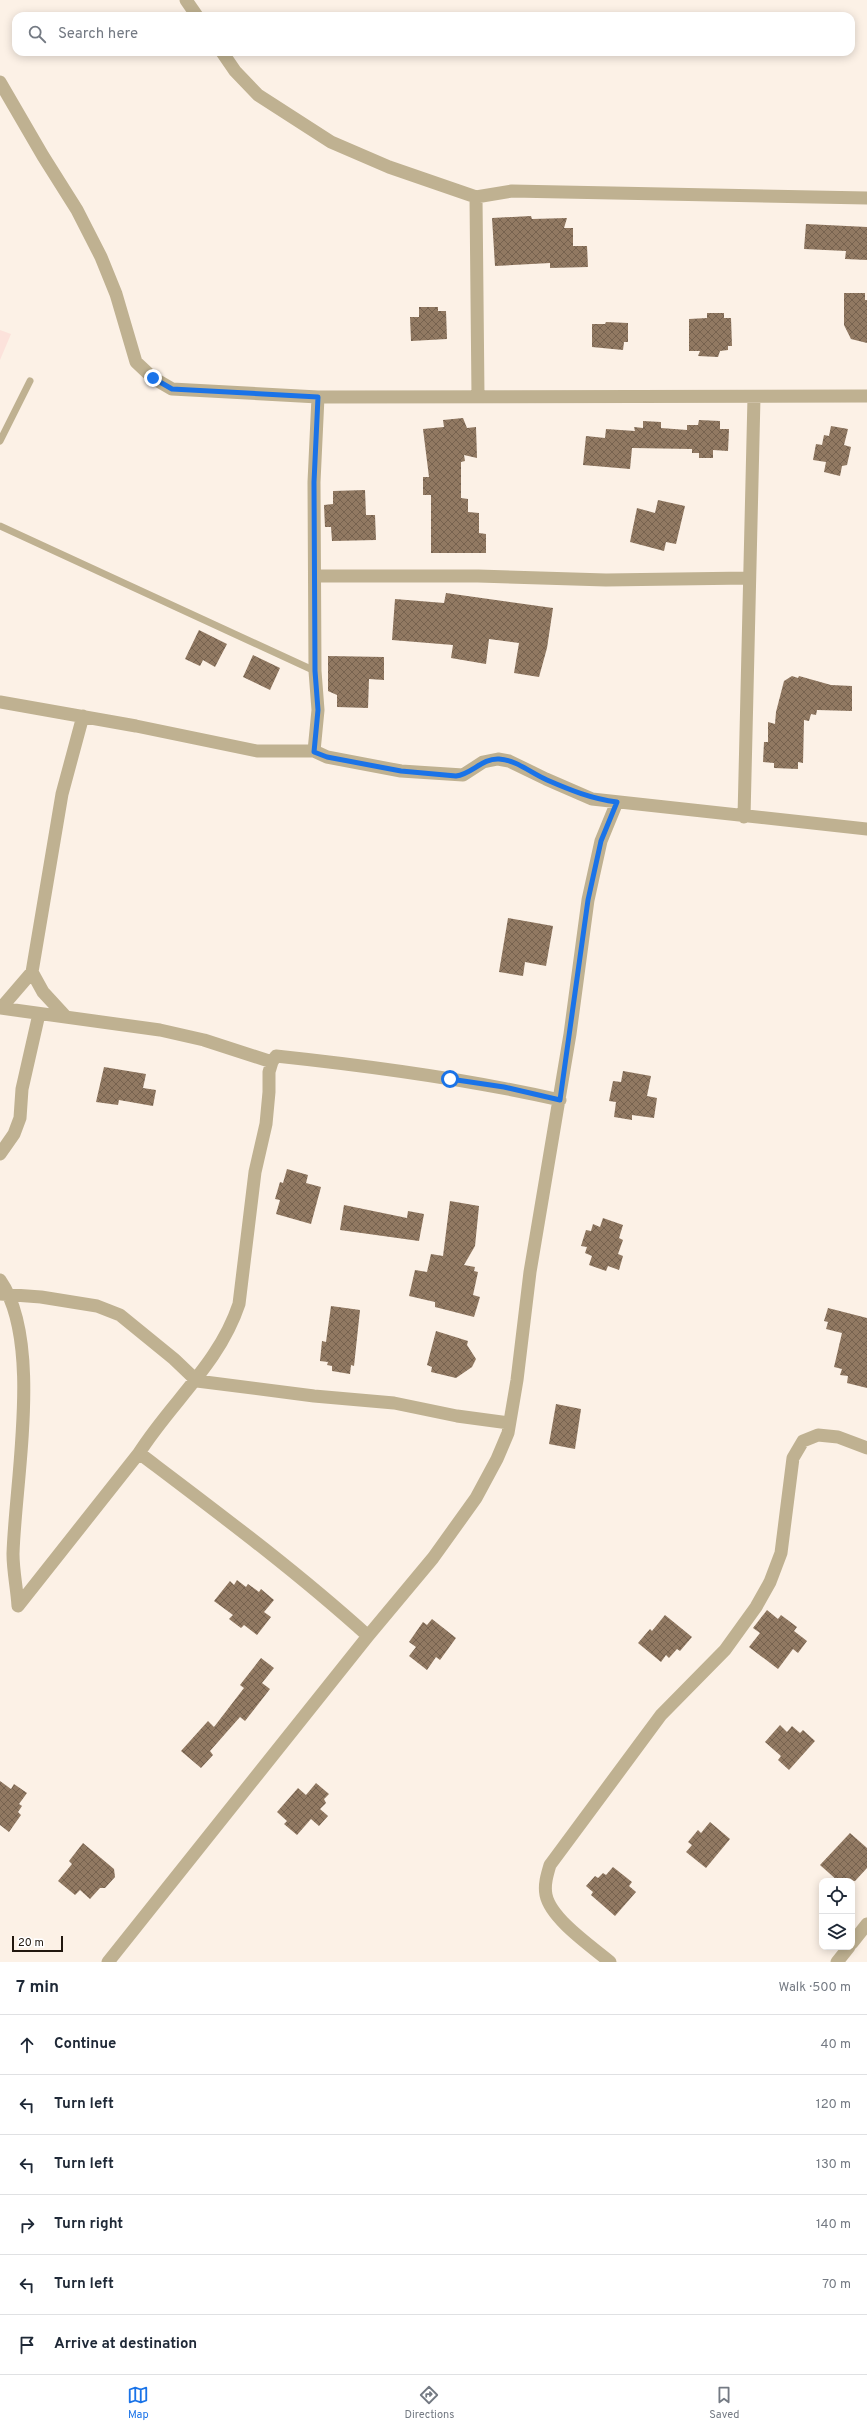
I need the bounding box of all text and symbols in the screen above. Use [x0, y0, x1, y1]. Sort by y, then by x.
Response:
search box [12, 12, 855, 56]
icon: search [26, 23, 48, 45]
text: Search here [58, 25, 138, 44]
route end [144, 369, 162, 387]
route start [441, 1070, 459, 1088]
map controls [819, 1878, 855, 1950]
button: locate [819, 1878, 855, 1914]
button: layers [819, 1914, 855, 1950]
scale bar [12, 1934, 63, 1953]
text: 20 m [18, 1936, 44, 1950]
text: 7 min [16, 1977, 59, 1999]
text: Walk · 500 m [778, 1980, 851, 1996]
icon: ahead [16, 2034, 38, 2056]
text: Continue [54, 2035, 116, 2054]
text: 40 m [821, 2037, 851, 2053]
icon: left [16, 2094, 38, 2116]
text: Turn left [54, 2095, 114, 2114]
text: 120 m [816, 2097, 851, 2113]
icon: left [16, 2154, 38, 2176]
text: Turn left [54, 2155, 114, 2174]
text: 130 m [816, 2157, 851, 2173]
icon: right [16, 2214, 38, 2236]
text: Turn right [54, 2215, 123, 2234]
text: 140 m [816, 2217, 851, 2233]
icon: left [16, 2274, 38, 2296]
text: Turn left [54, 2275, 114, 2294]
text: 70 m [822, 2277, 851, 2293]
icon: arrive [16, 2334, 38, 2356]
text: Arrive at destination [54, 2335, 197, 2354]
tab: Map [127, 2384, 149, 2422]
tab: Directions [404, 2384, 454, 2422]
tab: Saved [709, 2384, 740, 2422]

